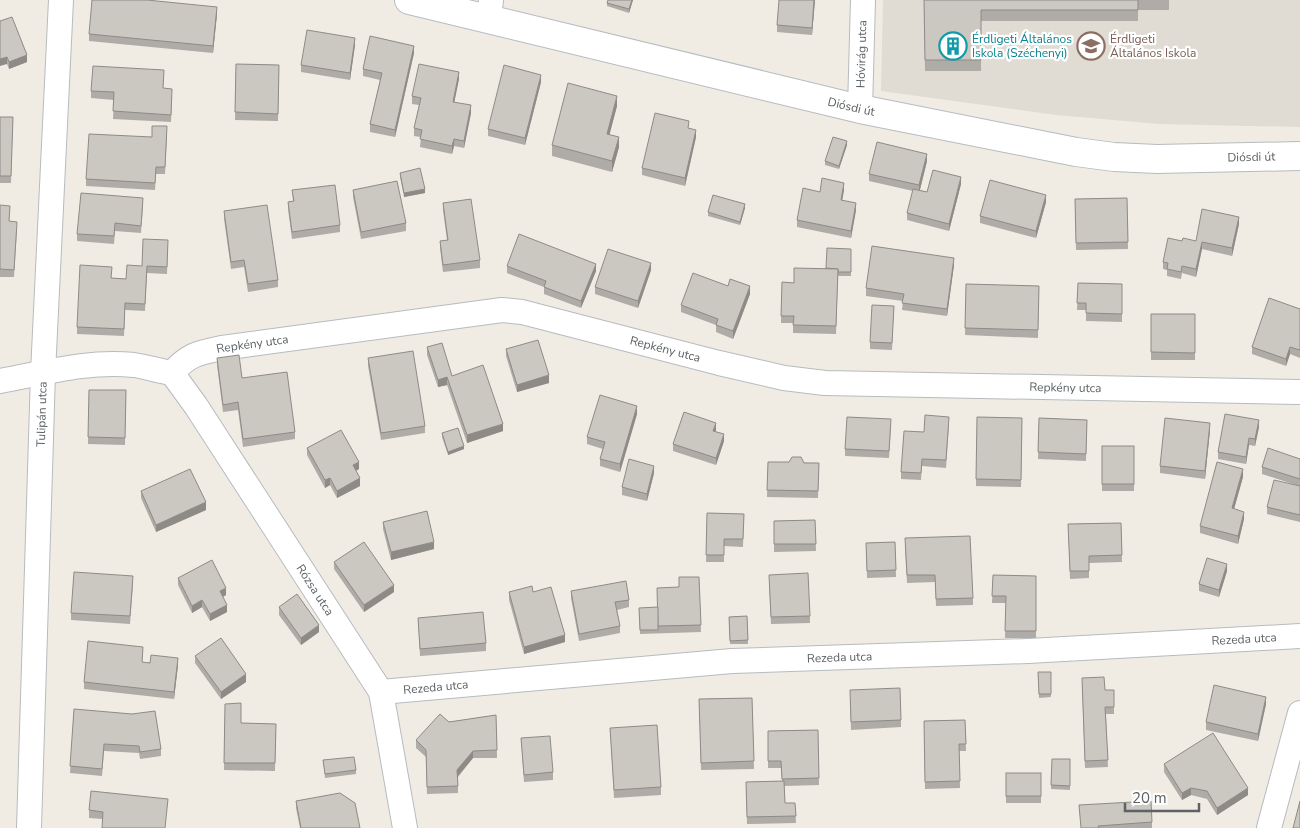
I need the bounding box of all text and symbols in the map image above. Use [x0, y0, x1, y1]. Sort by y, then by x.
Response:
street label: Hóvirág utca [853, 20, 870, 88]
building icon: Érdligeti Általános Iskola (Széchenyi) [938, 31, 968, 61]
place label: Érdligeti Általános Iskola (Széchenyi) [972, 31, 1072, 61]
school or university icon: Érdligeti Általános Iskola [1076, 31, 1106, 61]
place label: Érdligeti Általános Iskola [1110, 31, 1196, 61]
street label: Diósdi út [826, 93, 877, 120]
street label: Diósdi út [1227, 149, 1276, 166]
street label: Repkény utca [215, 331, 289, 357]
street label: Repkény utca [628, 332, 702, 366]
street label: Repkény utca [1029, 379, 1102, 396]
street label: Tulipán utca [33, 381, 51, 447]
street label: Rózsa utca [293, 561, 338, 619]
street label: Rezeda utca [1211, 629, 1277, 649]
street label: Rezeda utca [807, 648, 872, 666]
street label: Rezeda utca [403, 676, 469, 698]
scale bar [1125, 780, 1199, 812]
text: 20 m [1132, 788, 1167, 808]

